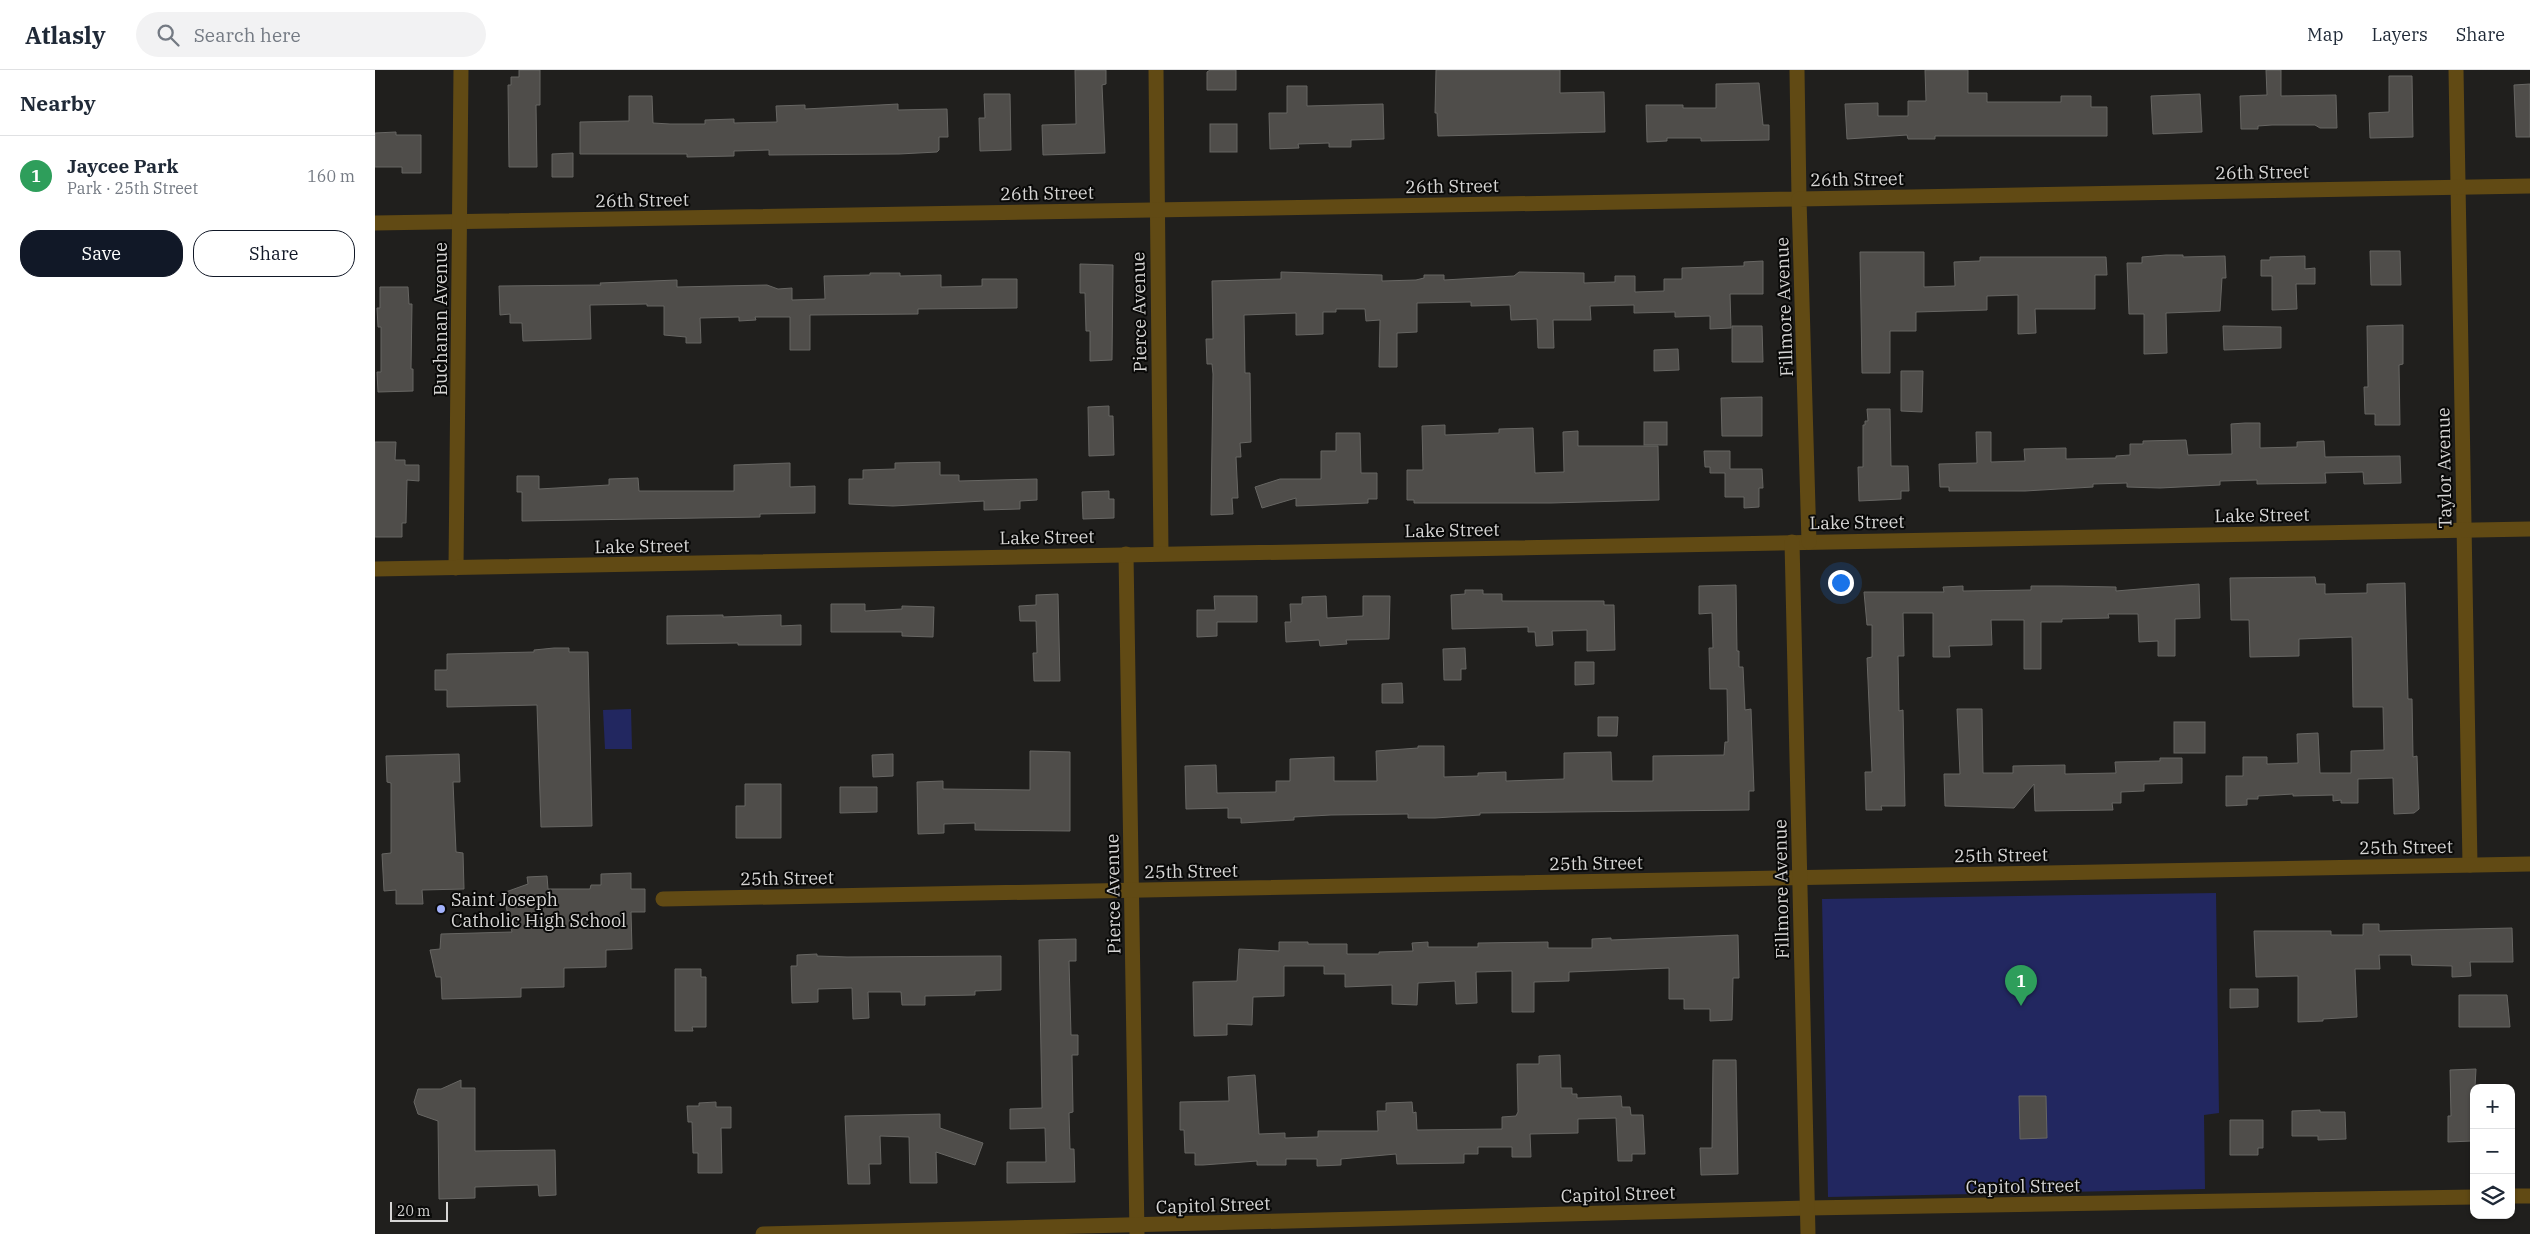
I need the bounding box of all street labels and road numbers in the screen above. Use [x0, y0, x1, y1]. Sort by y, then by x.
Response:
street label: 26th Street [2215, 160, 2309, 184]
street label: 26th Street [1810, 167, 1904, 191]
street label: 26th Street [1405, 174, 1499, 198]
street label: 26th Street [1000, 181, 1094, 205]
street label: 26th Street [595, 188, 689, 212]
street label: Fillmore Avenue [1770, 237, 1798, 377]
street label: Buchanan Avenue [429, 242, 452, 396]
street label: Pierce Avenue [1126, 251, 1152, 373]
street label: Taylor Avenue [2431, 407, 2457, 529]
street label: Lake Street [2214, 503, 2310, 527]
street label: Lake Street [1809, 510, 1905, 534]
street label: Lake Street [1404, 518, 1500, 542]
street label: Lake Street [999, 525, 1095, 549]
street label: Lake Street [594, 534, 690, 558]
street label: Fillmore Avenue [1768, 819, 1794, 959]
street label: Pierce Avenue [1100, 833, 1126, 955]
street label: 25th Street [2359, 835, 2453, 859]
street label: 25th Street [1954, 843, 2048, 867]
street label: 25th Street [1549, 851, 1643, 875]
street label: 25th Street [1144, 859, 1238, 883]
street label: 25th Street [740, 866, 834, 890]
street label: Capitol Street [1965, 1174, 2081, 1198]
street label: Capitol Street [1560, 1181, 1676, 1207]
street label: Capitol Street [1155, 1192, 1271, 1218]

